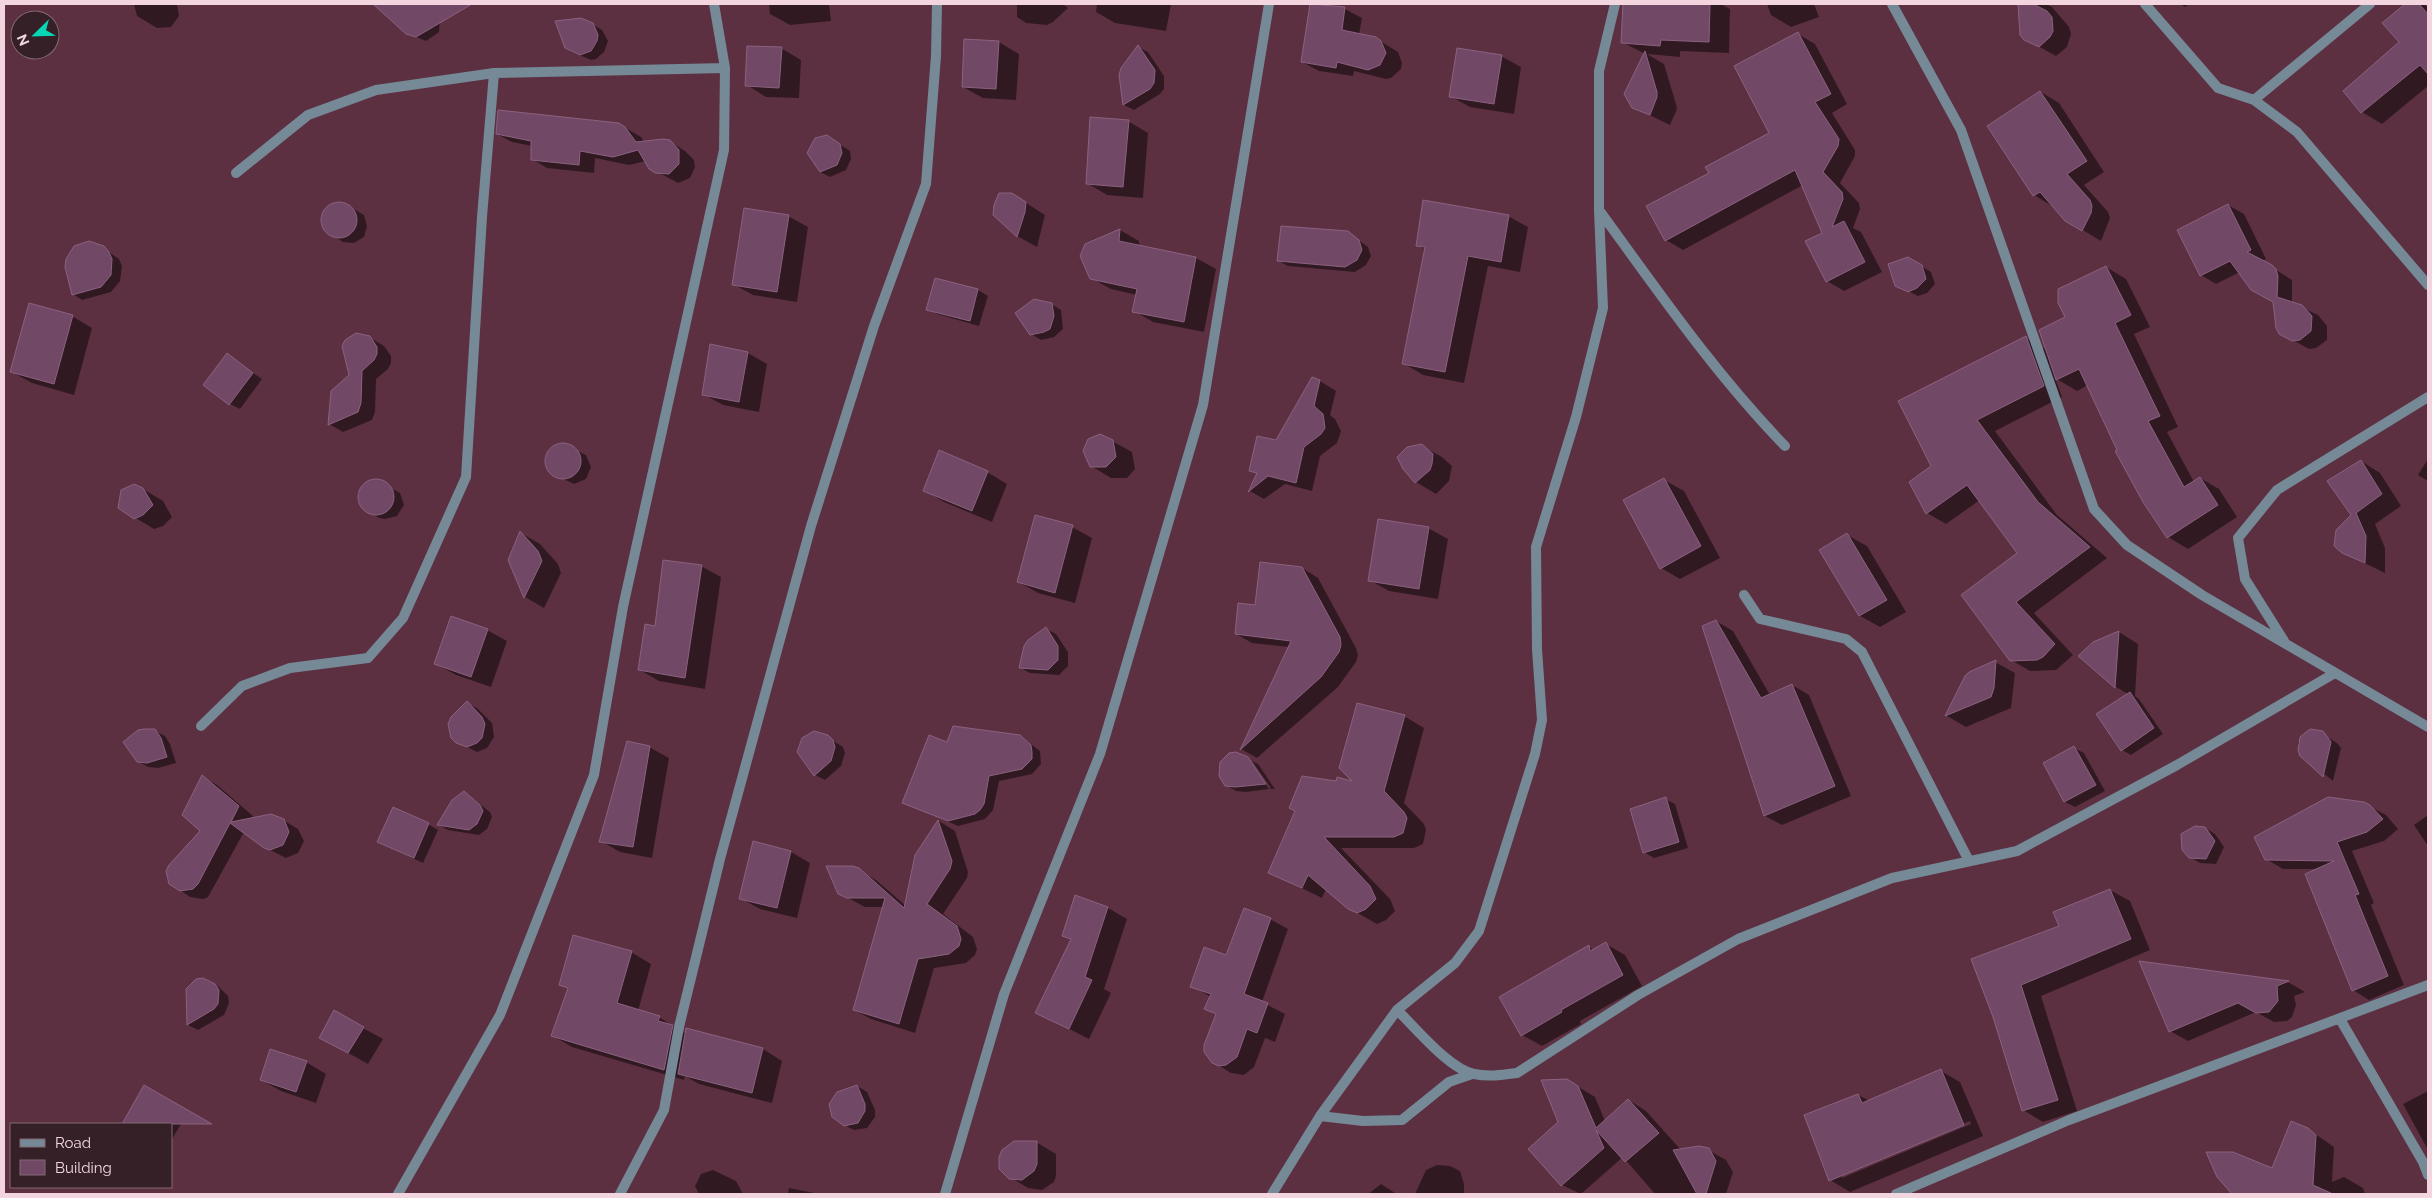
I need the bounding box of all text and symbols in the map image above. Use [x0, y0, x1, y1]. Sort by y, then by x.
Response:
north arrow [10, 10, 60, 60]
text: N [14, 32, 32, 48]
legend [10, 1123, 172, 1188]
text: Road [55, 1134, 91, 1152]
text: Building [55, 1159, 112, 1177]

